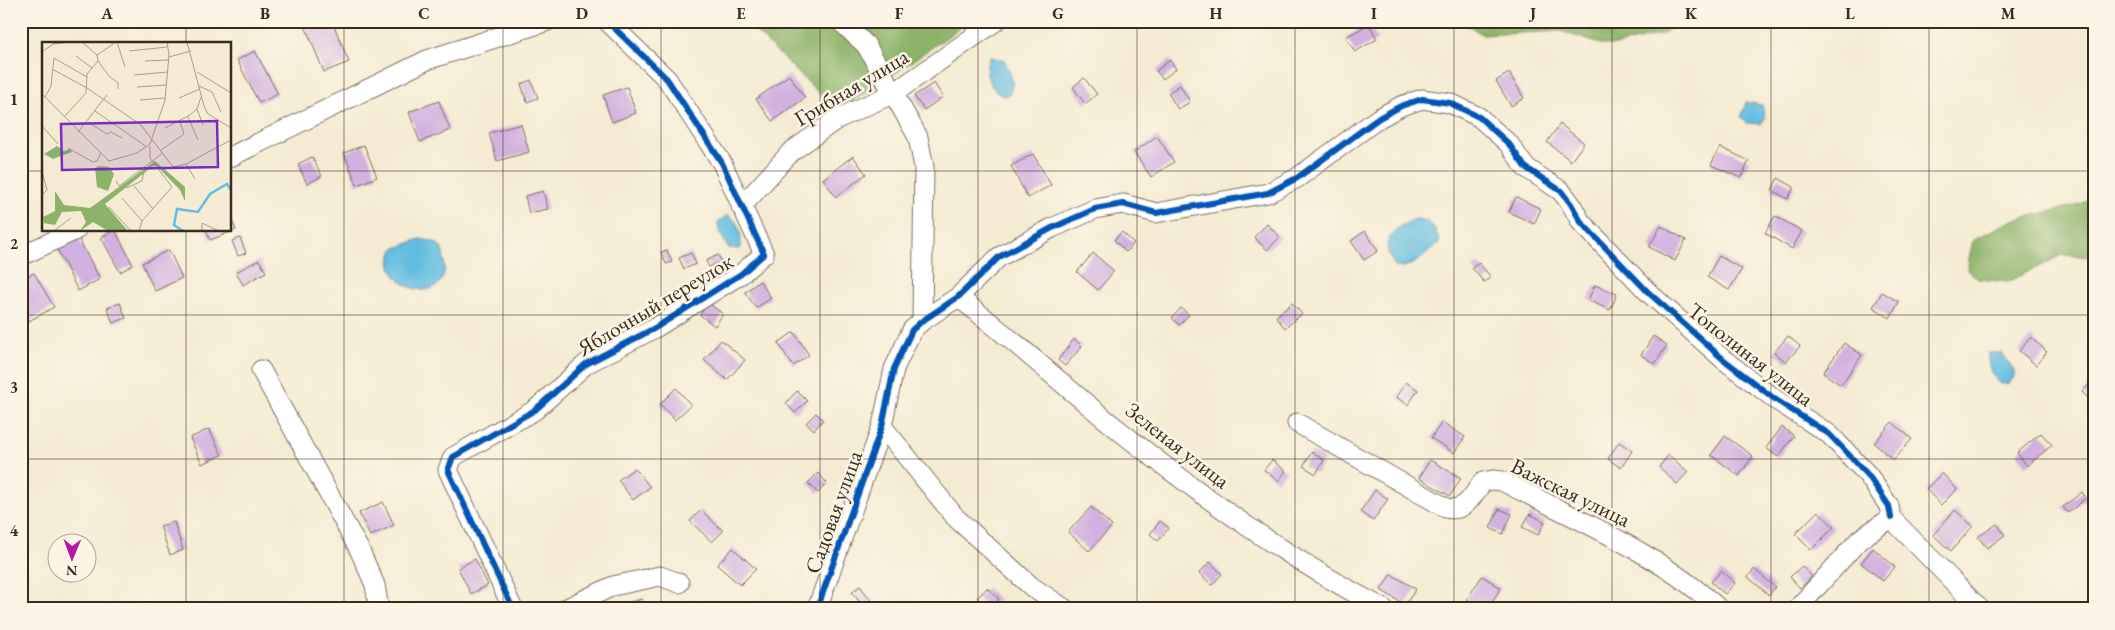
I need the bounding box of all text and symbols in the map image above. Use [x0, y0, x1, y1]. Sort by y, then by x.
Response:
text: A [100, 3, 113, 24]
text: B [260, 3, 270, 24]
text: C [418, 3, 430, 24]
text: D [576, 3, 588, 24]
text: E [736, 3, 746, 24]
text: F [895, 3, 904, 24]
text: G [1052, 3, 1064, 24]
text: H [1210, 3, 1223, 24]
text: I [1371, 3, 1377, 24]
text: J [1528, 3, 1536, 24]
text: K [1685, 3, 1698, 24]
text: L [1845, 3, 1855, 24]
text: M [2001, 3, 2016, 24]
inset map [42, 42, 231, 231]
street label: Грибная улица [789, 42, 914, 133]
text: 1 [10, 89, 18, 110]
text: 2 [10, 233, 19, 254]
street label: Яблочный переулок [571, 246, 739, 363]
street label: Тополиная улица [1682, 296, 1820, 413]
text: 3 [10, 377, 18, 398]
street label: Зеленая улица [1120, 396, 1236, 495]
street label: Садовая улица [798, 446, 869, 578]
street label: Важская улица [1506, 451, 1636, 534]
text: 4 [10, 520, 19, 541]
north arrow [48, 532, 98, 582]
text: N [65, 562, 78, 580]

